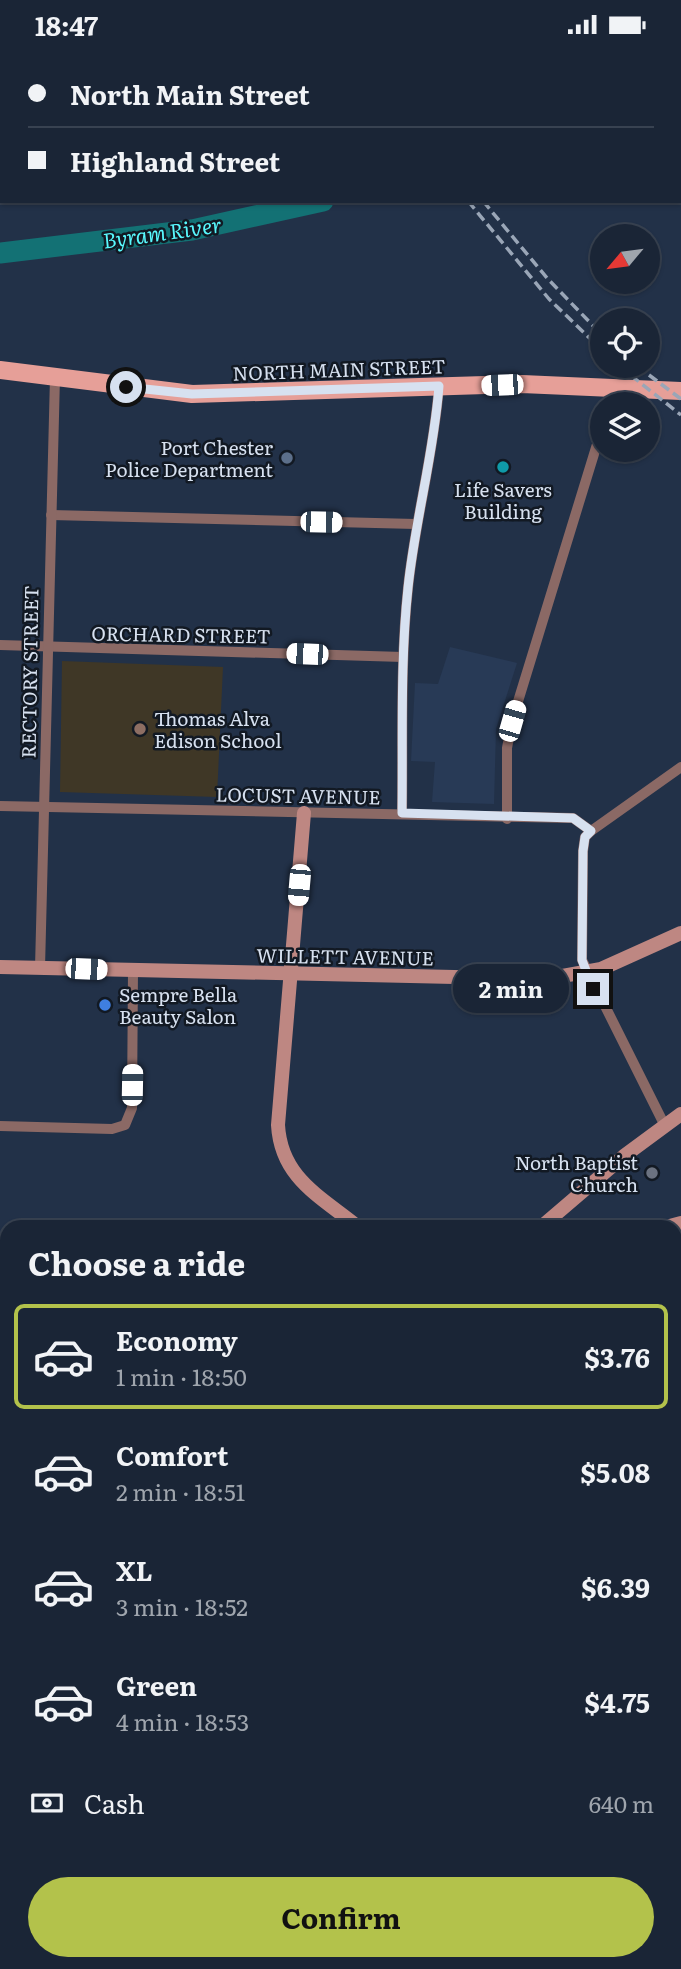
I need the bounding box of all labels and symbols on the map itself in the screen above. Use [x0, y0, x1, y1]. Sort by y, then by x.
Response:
water label: Byram River [101, 207, 224, 255]
north arrow [590, 224, 660, 294]
street label: NORTH MAIN STREET [232, 351, 446, 387]
route start [110, 371, 142, 403]
car [481, 374, 524, 396]
place label: Port Chester Police Department [105, 433, 273, 483]
marker: Port Chester Police Department [279, 450, 295, 466]
marker: Life Savers Building [495, 459, 511, 475]
place label: Life Savers Building [454, 475, 552, 525]
car [300, 511, 343, 533]
street label: RECTORY STREET [13, 585, 45, 759]
street label: ORCHARD STREET [91, 618, 271, 650]
car [286, 643, 329, 665]
car [497, 698, 528, 744]
place label: Thomas Alva Edison School [154, 704, 282, 754]
marker: Thomas Alva Edison School [132, 721, 148, 737]
street label: LOCUST AVENUE [215, 780, 381, 810]
car [287, 863, 312, 907]
street label: WILLETT AVENUE [256, 940, 434, 972]
car [65, 958, 108, 980]
callout: 2 min [453, 965, 568, 1013]
route end [577, 973, 609, 1005]
place label: Sempre Bella Beauty Salon [119, 980, 238, 1030]
marker: Sempre Bella Beauty Salon [97, 997, 113, 1013]
car [122, 1064, 143, 1106]
place label: North Baptist Church [515, 1148, 638, 1198]
marker: North Baptist Church [644, 1165, 660, 1181]

